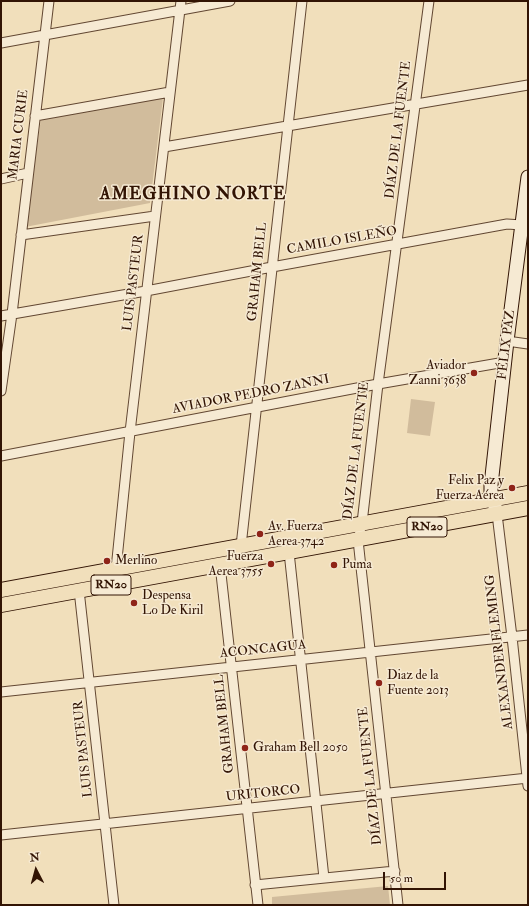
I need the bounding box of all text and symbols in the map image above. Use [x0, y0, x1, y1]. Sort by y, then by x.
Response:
street label: DÍAZ DE LA FUENTE [383, 60, 415, 200]
street label: MARIA CURIE [6, 89, 32, 181]
district label: AMEGHINO NORTE [100, 185, 286, 205]
street label: GRAHAM BELL [245, 222, 271, 322]
street label: CAMILO ISLEÑO [286, 224, 398, 258]
street label: LUIS PASTEUR [120, 234, 148, 332]
street label: FÉLIX PAZ [495, 309, 519, 381]
place label: Aviador Zanni 3638 [409, 358, 466, 389]
marker: Aviador Zanni 3638 [469, 368, 479, 378]
street label: AVIADOR PEDRO ZANNI [171, 372, 331, 418]
street label: DÍAZ DE LA FUENTE [341, 381, 373, 521]
place label: Felix Paz y Fuerza Aérea [436, 473, 504, 504]
marker: Felix Paz y Fuerza Aérea [507, 483, 517, 493]
road number: RN20 [407, 517, 447, 537]
place label: Av. Fuerza Aerea 3742 [268, 519, 324, 550]
marker: Av. Fuerza Aerea 3742 [255, 529, 265, 539]
place label: Fuerza Aerea 3755 [209, 549, 263, 580]
place label: Merlino [115, 553, 157, 569]
marker: Merlino [102, 556, 112, 566]
place label: Puma [342, 557, 372, 573]
marker: Fuerza Aerea 3755 [266, 559, 276, 569]
marker: Puma [329, 560, 339, 570]
street label: ALEXANDER FLEMING [483, 574, 517, 730]
road number: RN20 [91, 575, 131, 595]
place label: Despensa Lo De Kiril [142, 588, 203, 619]
marker: Despensa Lo De Kiril [129, 598, 139, 608]
street label: ACONCAGUA [219, 638, 307, 662]
place label: Diaz de la Fuente 2013 [387, 668, 449, 699]
street label: GRAHAM BELL [212, 674, 238, 774]
marker: Diaz de la Fuente 2013 [374, 678, 384, 688]
street label: LUIS PASTEUR [71, 700, 97, 798]
street label: DÍAZ DE LA FUENTE [356, 706, 386, 846]
place label: Graham Bell 2050 [253, 740, 348, 756]
marker: Graham Bell 2050 [240, 743, 250, 753]
street label: URITORCO [225, 782, 301, 806]
north arrow [16, 850, 56, 890]
text: N [29, 851, 40, 865]
scale bar [385, 864, 448, 890]
text: 50 m [390, 871, 413, 886]

